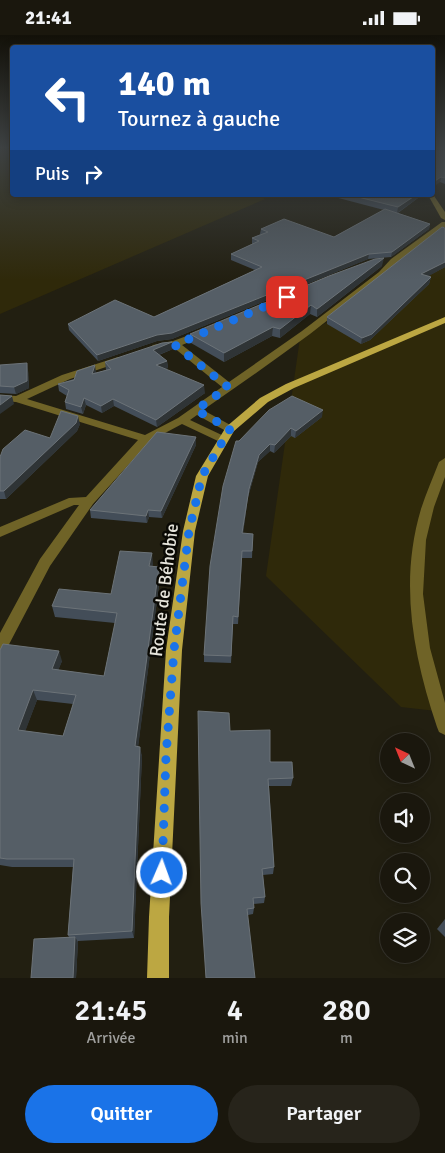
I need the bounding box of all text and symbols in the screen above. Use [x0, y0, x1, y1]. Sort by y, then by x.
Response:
text: 21:41 [25, 6, 72, 30]
text: 140 m [118, 62, 211, 105]
icon: left [35, 65, 100, 130]
text: Tournez à gauche [118, 105, 280, 132]
icon: right [79, 160, 107, 188]
text: Puis [35, 162, 69, 186]
pin [266, 276, 308, 318]
icon: arrive [273, 283, 301, 311]
street label: Route de Béhobie [145, 522, 183, 658]
north arrow [380, 733, 430, 783]
map controls [380, 733, 430, 963]
button: sound [380, 793, 430, 843]
position arrow [135, 846, 187, 898]
button: search [380, 853, 430, 903]
button: layers [380, 913, 430, 963]
text: 21:45 [74, 992, 148, 1029]
text: 4 [227, 992, 243, 1029]
text: 280 [322, 992, 371, 1029]
text: Arrivée [86, 1028, 136, 1048]
text: min [222, 1028, 248, 1048]
text: m [340, 1028, 353, 1048]
button: Quitter [25, 1085, 218, 1143]
button: Partager [228, 1085, 420, 1143]

